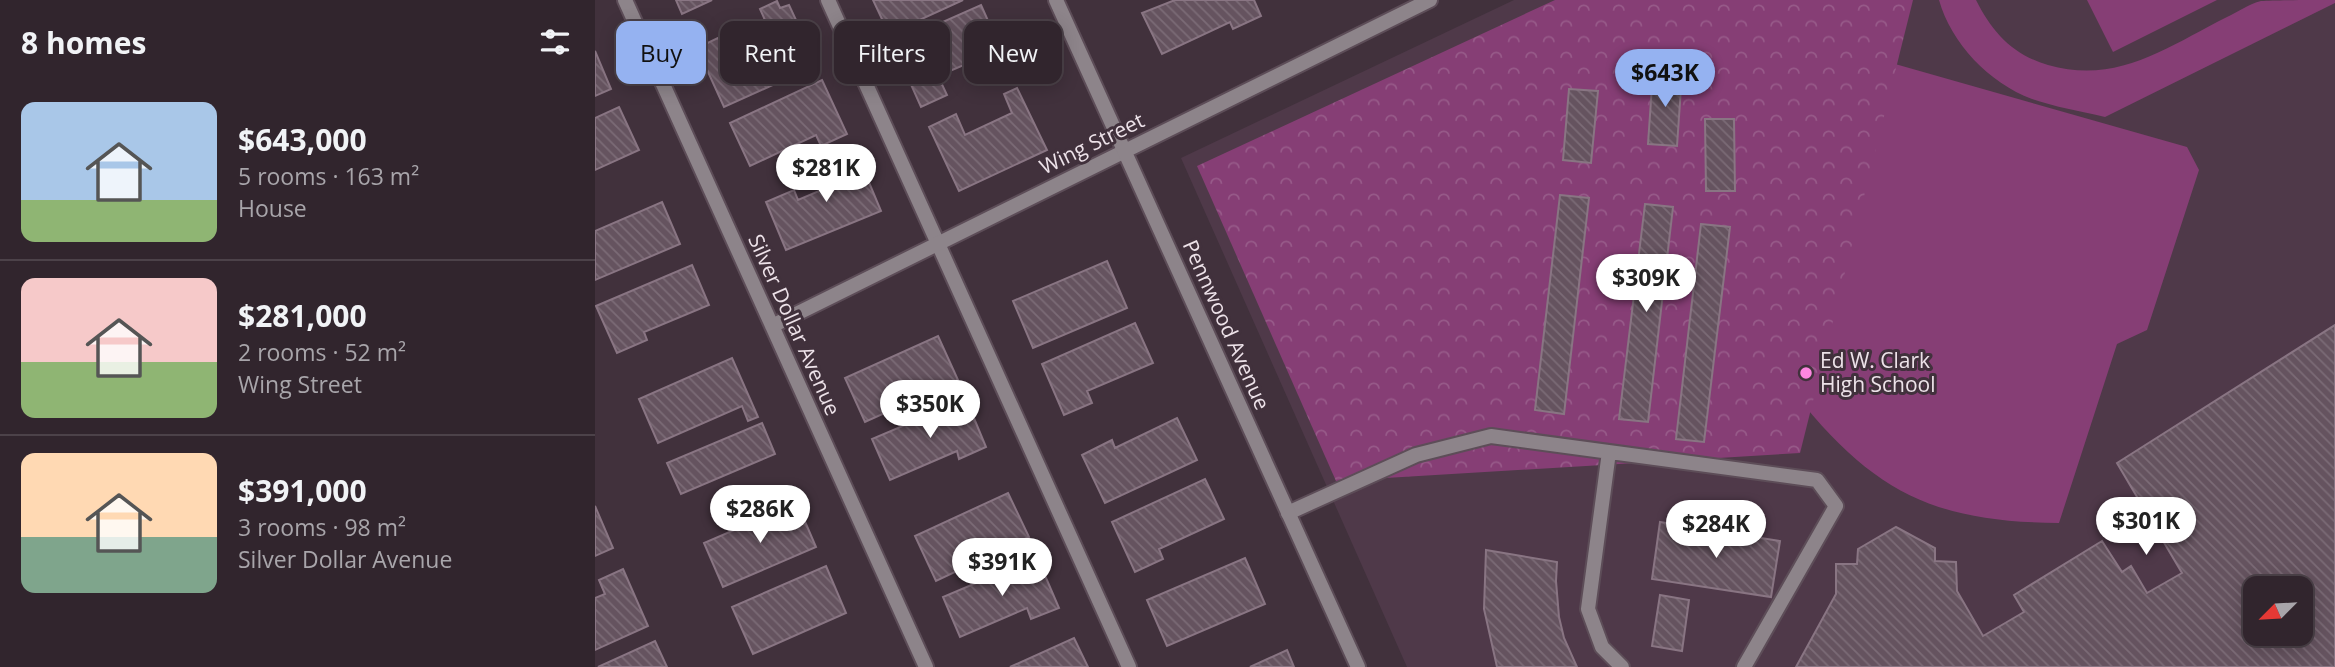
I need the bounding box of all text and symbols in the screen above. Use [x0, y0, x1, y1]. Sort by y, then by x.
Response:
chip: Buy [616, 21, 706, 84]
chip: Rent [720, 21, 820, 84]
chip: Filters [834, 21, 950, 84]
chip: New [964, 21, 1062, 84]
text: 8 homes [21, 22, 146, 63]
icon: filters [536, 23, 574, 61]
pin: $643K [1616, 50, 1714, 109]
text: $643K [1631, 56, 1699, 88]
street label: Wing Street [1035, 106, 1149, 180]
text: $643,000 [238, 119, 367, 160]
icon: home [77, 130, 161, 214]
pin: $281K [777, 144, 875, 204]
text: $281K [792, 151, 860, 183]
text: 5 rooms · 163 m² [238, 160, 419, 192]
text: House [238, 192, 307, 224]
street label: Silver Dollar Avenue [742, 229, 848, 420]
street label: Pennwood Avenue [1177, 235, 1277, 414]
pin: $309K [1597, 254, 1695, 314]
text: $309K [1612, 261, 1680, 293]
text: $281,000 [238, 295, 367, 336]
icon: home [77, 306, 161, 390]
text: 2 rooms · 52 m² [238, 336, 406, 368]
place label: Ed W. Clark High School [1820, 346, 1936, 398]
marker: Ed W. Clark High School [1798, 365, 1814, 381]
text: Wing Street [238, 368, 362, 400]
pin: $350K [881, 380, 979, 440]
text: $350K [896, 387, 964, 419]
text: $391,000 [238, 470, 367, 511]
icon: home [77, 481, 161, 565]
pin: $286K [711, 486, 809, 545]
text: $286K [726, 492, 794, 524]
pin: $301K [2097, 498, 2195, 557]
pin: $284K [1667, 500, 1765, 560]
text: $301K [2112, 504, 2180, 536]
text: $284K [1682, 507, 1750, 539]
text: 3 rooms · 98 m² [238, 511, 406, 543]
pin: $391K [953, 538, 1051, 598]
text: Silver Dollar Avenue [238, 543, 452, 575]
text: $391K [968, 545, 1036, 577]
north arrow [2243, 576, 2313, 646]
map controls [2243, 576, 2313, 646]

